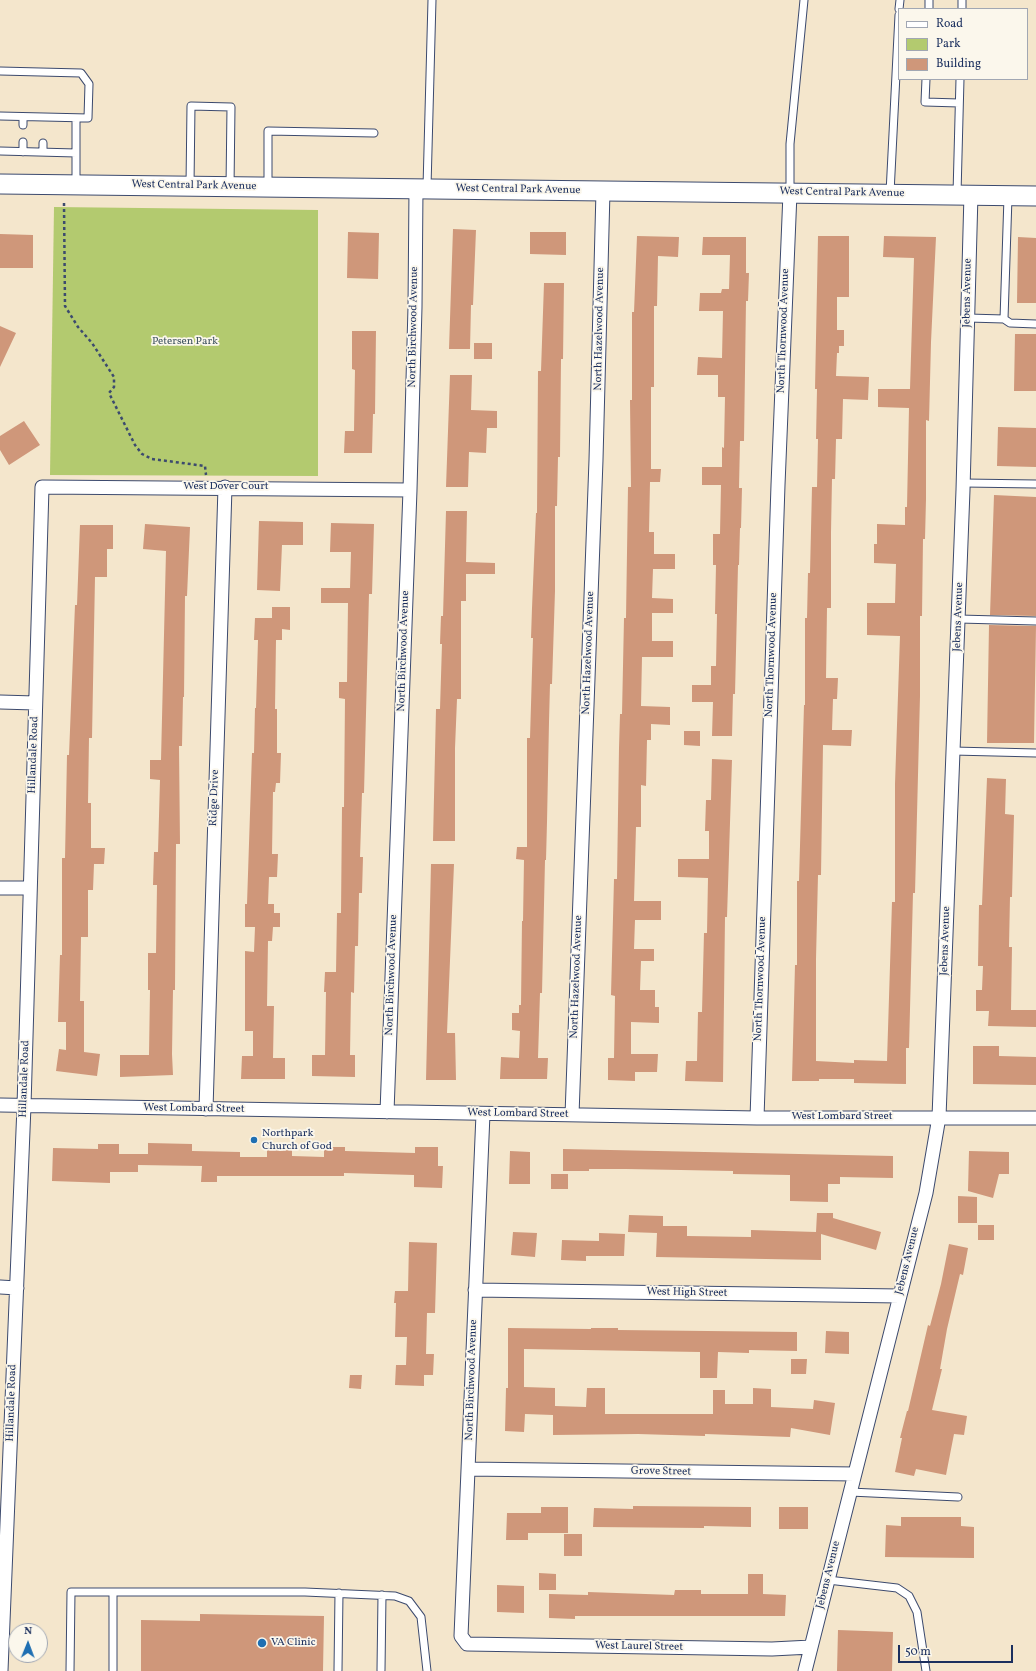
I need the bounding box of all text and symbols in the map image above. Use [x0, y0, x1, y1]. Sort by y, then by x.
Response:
legend [898, 8, 1028, 80]
text: Road [936, 16, 963, 32]
text: Park [936, 36, 961, 52]
text: Building [936, 56, 981, 72]
street label: West Central Park Avenue [131, 178, 257, 194]
street label: West Central Park Avenue [455, 182, 581, 198]
street label: West Central Park Avenue [779, 185, 905, 201]
street label: Jebens Avenue [961, 258, 975, 328]
street label: North Birchwood Avenue [406, 266, 422, 388]
street label: North Hazelwood Avenue [592, 267, 608, 391]
street label: North Thornwood Avenue [775, 268, 793, 394]
park label: Petersen Park [152, 335, 218, 349]
street label: West Dover Court [183, 480, 269, 494]
street label: Jebens Avenue [951, 582, 967, 652]
street label: North Birchwood Avenue [395, 590, 413, 712]
street label: North Hazelwood Avenue [580, 591, 598, 715]
street label: North Thornwood Avenue [763, 592, 781, 718]
street label: Hillandale Road [26, 716, 42, 794]
street label: Ridge Drive [207, 769, 223, 827]
street label: Jebens Avenue [938, 906, 954, 976]
street label: North Birchwood Avenue [383, 914, 401, 1036]
street label: North Hazelwood Avenue [568, 915, 586, 1039]
street label: North Thornwood Avenue [752, 916, 770, 1042]
street label: Hillandale Road [17, 1040, 33, 1118]
street label: West Lombard Street [143, 1102, 245, 1116]
street label: West Lombard Street [467, 1107, 569, 1121]
street label: West Lombard Street [791, 1110, 893, 1124]
place label: Northpark Church of God [262, 1127, 332, 1153]
marker: Northpark Church of God [249, 1135, 259, 1145]
street label: Jebens Avenue [893, 1226, 923, 1296]
street label: West High Street [646, 1286, 728, 1300]
street label: North Birchwood Avenue [463, 1319, 481, 1441]
street label: Hillandale Road [4, 1364, 20, 1442]
street label: Grove Street [631, 1465, 691, 1479]
street label: Jebens Avenue [814, 1540, 844, 1610]
north arrow [8, 1623, 48, 1663]
text: N [24, 1624, 32, 1639]
place label: VA Clinic [271, 1636, 316, 1650]
marker: VA Clinic [256, 1637, 268, 1649]
scale bar [900, 1637, 1015, 1663]
street label: West Laurel Street [595, 1640, 683, 1654]
text: 50 m [905, 1644, 931, 1660]

